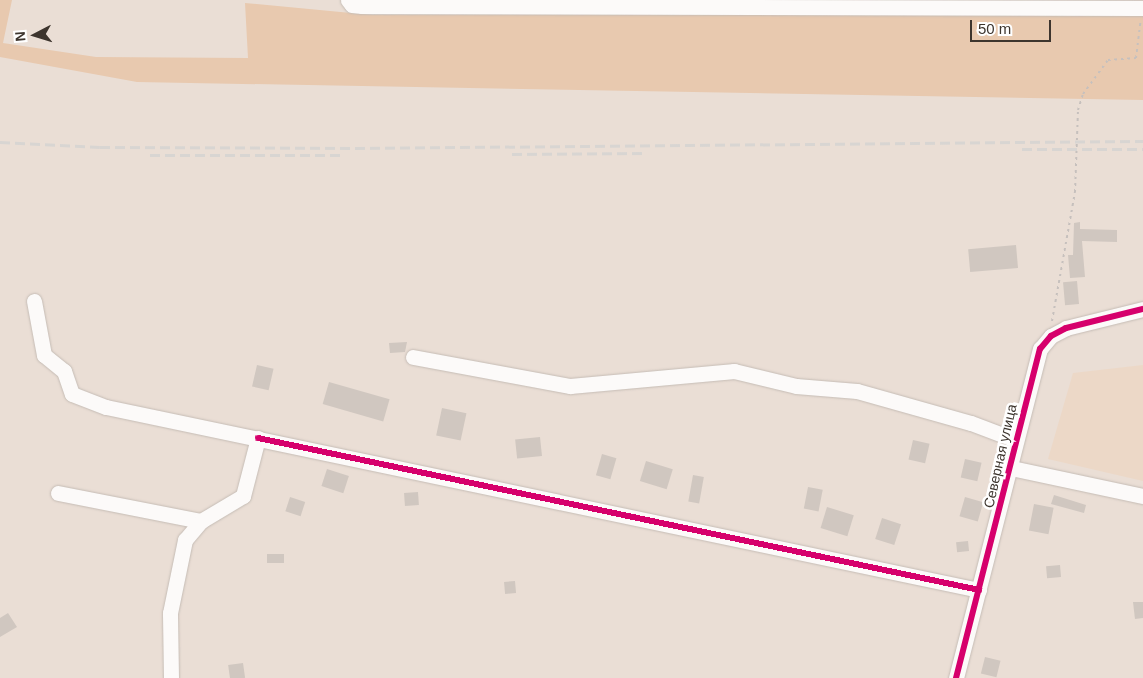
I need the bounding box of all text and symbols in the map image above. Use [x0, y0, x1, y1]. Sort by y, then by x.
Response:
north arrow [10, 10, 60, 60]
scale bar [973, 10, 1054, 42]
text: 50 m [978, 20, 1011, 37]
text: N [12, 31, 28, 42]
street label: Северная улица [980, 402, 1020, 510]

